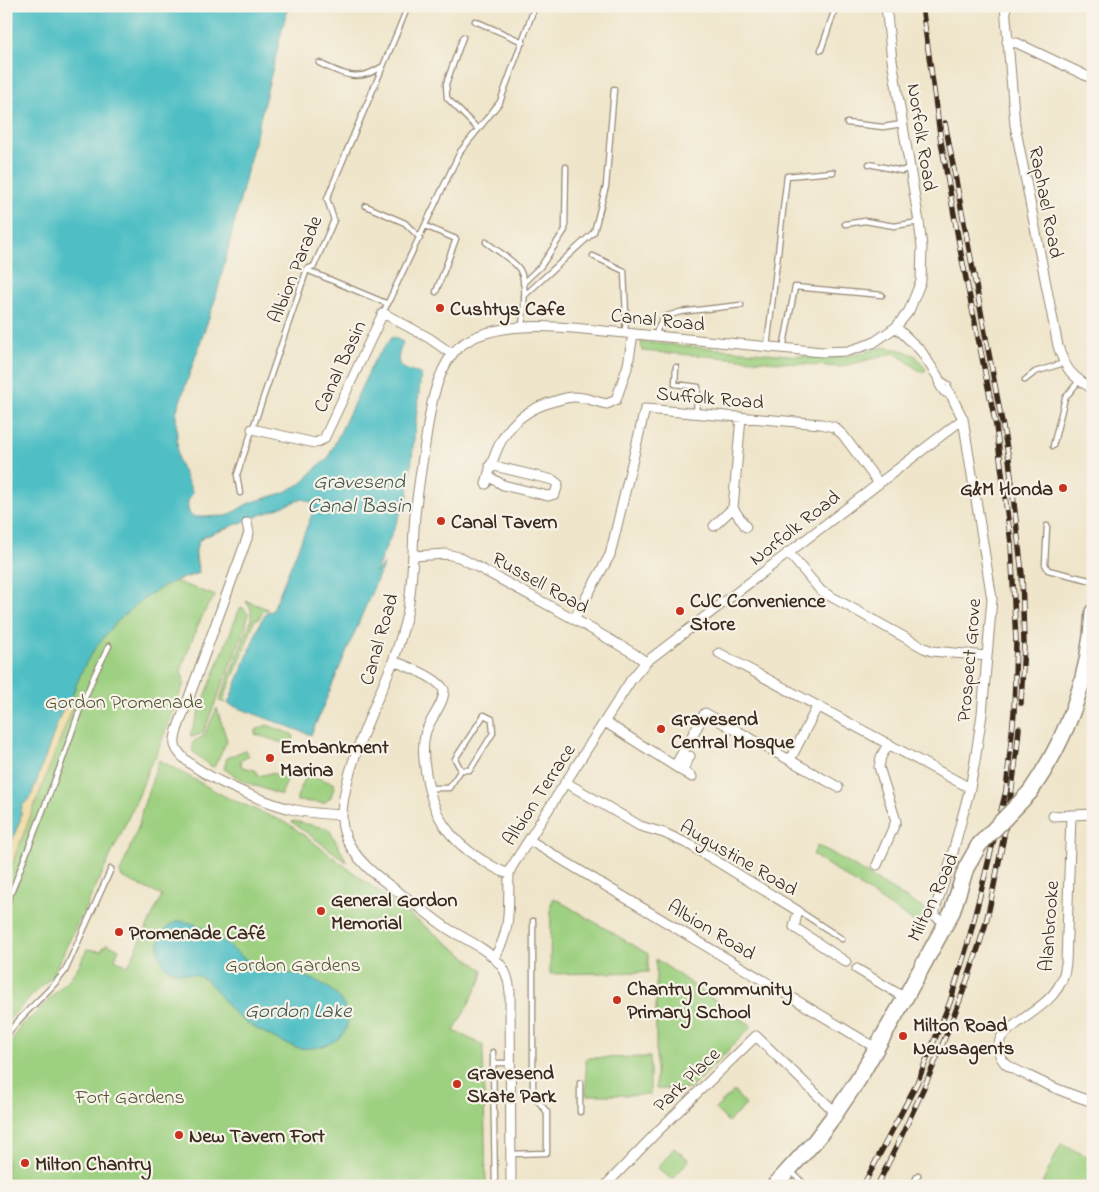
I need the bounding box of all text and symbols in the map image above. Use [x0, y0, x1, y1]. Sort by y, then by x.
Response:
street label: Norfolk Road [898, 81, 943, 193]
street label: Raphael Road [1020, 144, 1070, 261]
street label: Albion Parade [262, 212, 331, 328]
place label: Cushtys Cafe [450, 296, 566, 326]
marker: Cushtys Cafe [434, 302, 446, 314]
street label: Canal Road [609, 302, 706, 341]
street label: Canal Basin [307, 316, 375, 418]
street label: Suffolk Road [655, 380, 765, 419]
water label: Gravesend Canal Basin [307, 468, 411, 522]
place label: G&M Honda [960, 476, 1053, 505]
marker: G&M Honda [1057, 482, 1069, 494]
street label: Norfolk Road [744, 484, 847, 574]
place label: Canal Tavern [451, 509, 558, 538]
marker: Canal Tavern [435, 515, 447, 527]
street label: Russell Road [486, 546, 594, 623]
place label: CJC Convenience Store [690, 588, 826, 640]
street label: Canal Road [353, 590, 407, 689]
street label: Prospect Grove [951, 597, 990, 723]
marker: CJC Convenience Store [674, 605, 686, 617]
park label: Gordon Promenade [45, 689, 203, 718]
place label: Gravesend Central Mosque [671, 706, 795, 758]
marker: Gravesend Central Mosque [655, 723, 667, 735]
place label: Embankment Marina [280, 734, 389, 786]
street label: Albion Terrace [496, 739, 584, 852]
marker: Embankment Marina [264, 752, 276, 764]
street label: Augustine Road [673, 814, 802, 906]
street label: Milton Road [901, 849, 967, 947]
street label: Alanbrooke [1033, 880, 1068, 973]
place label: General Gordon Memorial [331, 887, 457, 939]
street label: Albion Road [661, 893, 760, 969]
marker: General Gordon Memorial [315, 905, 327, 917]
place label: Promenade Café [129, 920, 266, 949]
marker: Promenade Café [113, 926, 125, 938]
park label: Gordon Gardens [225, 952, 361, 981]
place label: Chantry Community Primary School [627, 976, 792, 1029]
marker: Chantry Community Primary School [611, 994, 623, 1006]
water label: Gordon Lake [245, 997, 353, 1027]
place label: Milton Road Newsagents [913, 1012, 1014, 1065]
marker: Milton Road Newsagents [897, 1030, 909, 1042]
street label: Park Place [648, 1041, 728, 1120]
place label: Gravesend Skate Park [467, 1060, 557, 1112]
marker: Gravesend Skate Park [451, 1078, 463, 1090]
park label: Fort Gardens [74, 1084, 185, 1113]
place label: New Tavern Fort [189, 1123, 325, 1152]
marker: New Tavern Fort [173, 1129, 185, 1141]
place label: Milton Chantry [35, 1151, 151, 1181]
marker: Milton Chantry [19, 1157, 31, 1169]

